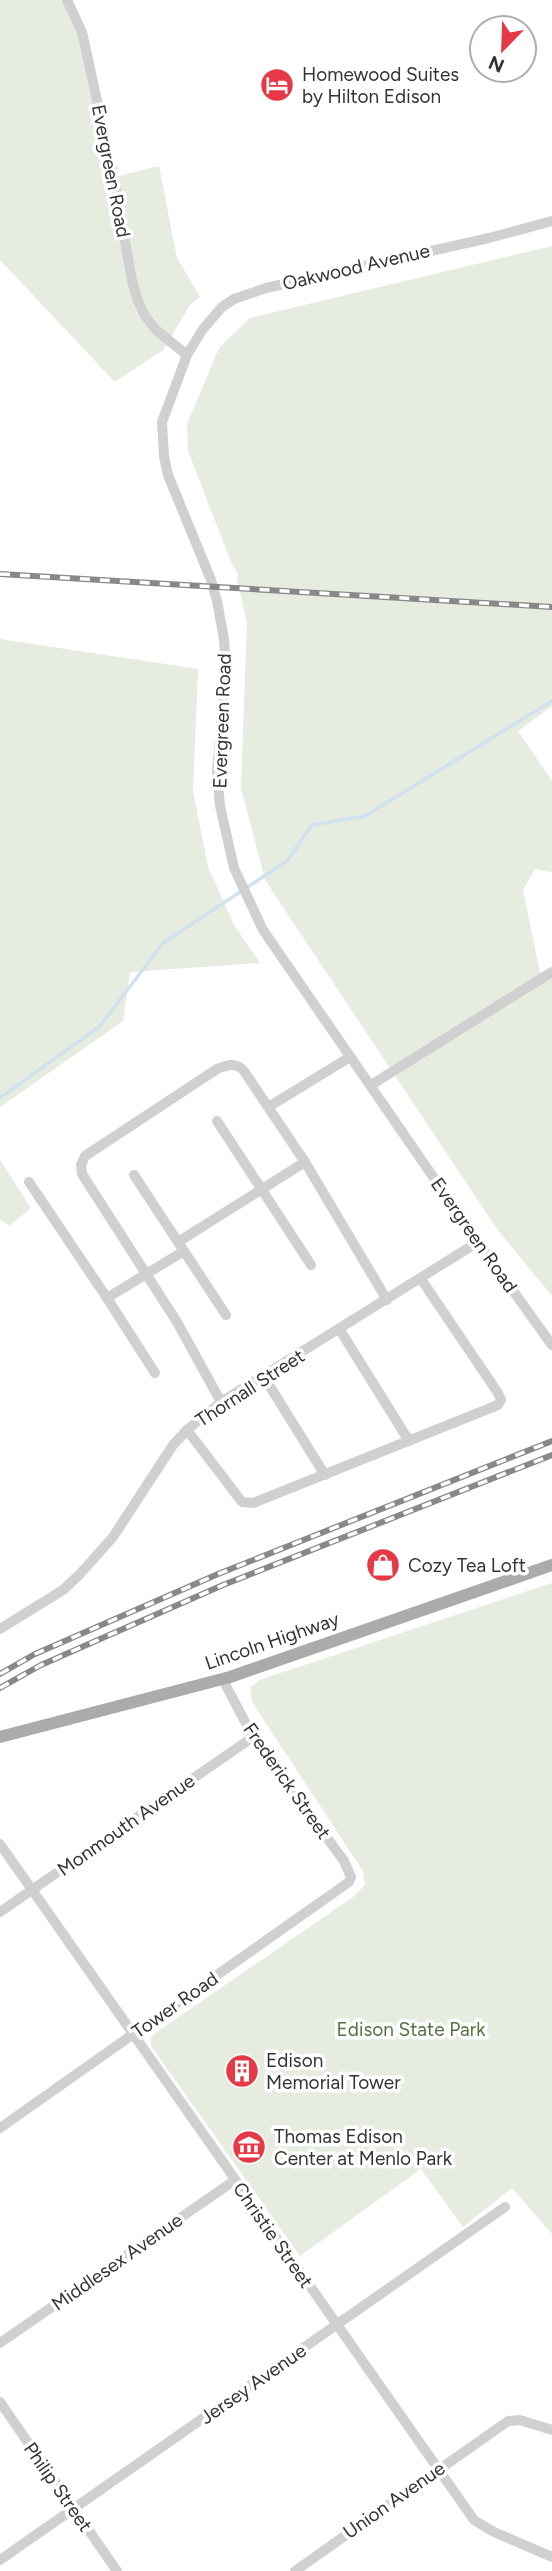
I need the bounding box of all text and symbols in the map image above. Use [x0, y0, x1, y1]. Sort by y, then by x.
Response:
north arrow [468, 14, 538, 84]
text: N [485, 51, 508, 78]
place label: Homewood Suites by Hilton Edison [302, 63, 459, 108]
hotel icon: Homewood Suites by Hilton Edison [258, 66, 296, 104]
street label: Evergreen Road [87, 103, 135, 239]
street label: Oakwood Avenue [280, 239, 432, 295]
street label: Evergreen Road [208, 653, 236, 789]
street label: Evergreen Road [426, 1173, 522, 1297]
street label: Thornall Street [191, 1344, 309, 1432]
shop icon: Cozy Tea Loft [364, 1546, 402, 1584]
place label: Cozy Tea Loft [408, 1554, 526, 1577]
street label: Lincoln Highway [202, 1607, 342, 1675]
street label: Frederick Street [238, 1718, 336, 1844]
street label: Monmouth Avenue [53, 1769, 199, 1881]
street label: Tower Road [127, 1967, 223, 2043]
park label: Edison State Park [337, 2018, 486, 2041]
place label: Edison Memorial Tower [266, 2049, 401, 2094]
building icon: Edison Memorial Tower [223, 2052, 261, 2090]
place label: Thomas Edison Center at Menlo Park [274, 2125, 453, 2170]
museum icon: Thomas Edison Center at Menlo Park [230, 2128, 268, 2166]
street label: Christie Street [228, 2178, 318, 2292]
street label: Middlesex Avenue [47, 2208, 187, 2316]
street label: Jersey Avenue [195, 2339, 311, 2429]
street label: Philip Street [19, 2438, 97, 2536]
street label: Union Avenue [339, 2456, 449, 2544]

